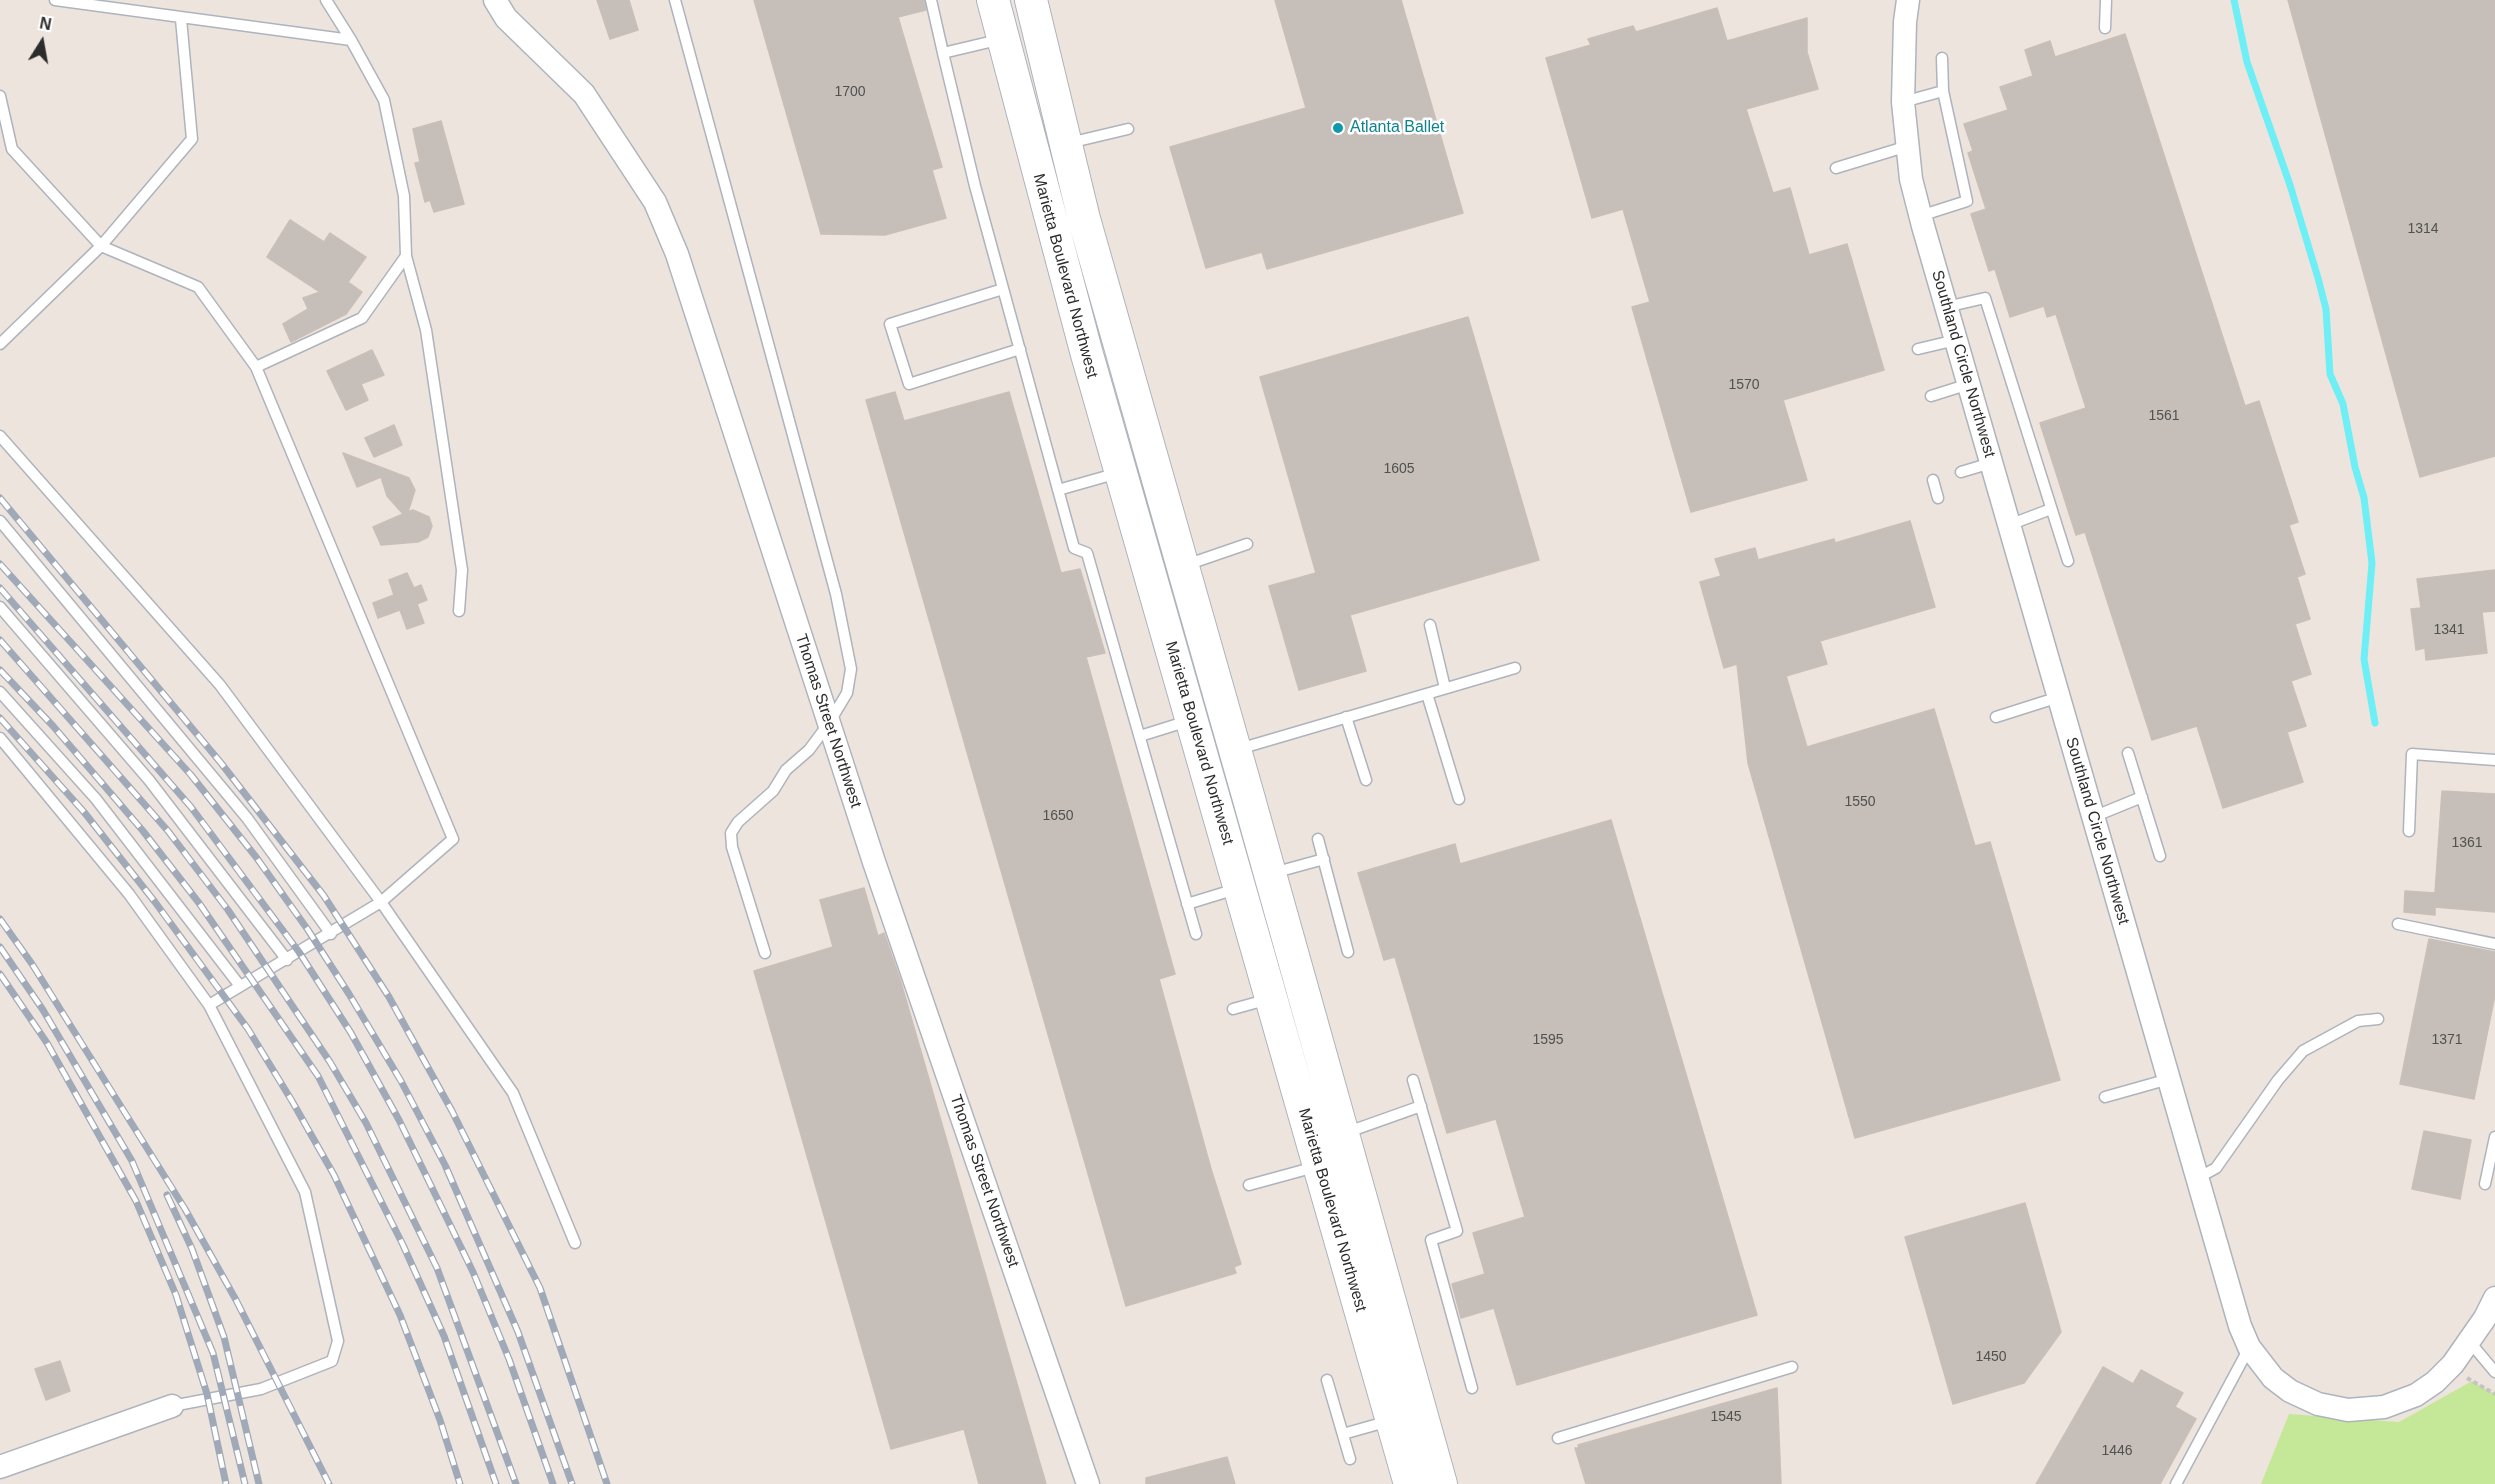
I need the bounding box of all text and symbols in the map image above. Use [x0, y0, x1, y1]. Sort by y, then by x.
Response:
north arrow [12, 12, 72, 72]
text: N [38, 14, 53, 33]
house number: 1700 [834, 84, 866, 100]
place label: Atlanta Ballet [1350, 118, 1444, 138]
marker: Atlanta Ballet [1331, 121, 1345, 135]
street label: Marietta Boulevard Northwest [1028, 172, 1102, 380]
house number: 1314 [2407, 221, 2439, 237]
street label: Southland Circle Northwest [1927, 268, 1999, 460]
house number: 1570 [1728, 377, 1760, 393]
house number: 1561 [2148, 408, 2180, 424]
house number: 1605 [1383, 461, 1415, 477]
house number: 1341 [2433, 622, 2465, 638]
street label: Thomas Street Northwest [791, 632, 865, 810]
street label: Marietta Boulevard Northwest [1161, 639, 1237, 847]
street label: Southland Circle Northwest [2061, 735, 2133, 927]
house number: 1550 [1844, 794, 1876, 810]
house number: 1650 [1042, 808, 1074, 824]
house number: 1361 [2451, 835, 2483, 851]
house number: 1595 [1532, 1032, 1564, 1048]
house number: 1371 [2431, 1032, 2463, 1048]
street label: Thomas Street Northwest [945, 1092, 1023, 1270]
street label: Marietta Boulevard Northwest [1294, 1106, 1370, 1314]
house number: 1450 [1975, 1349, 2007, 1365]
house number: 1545 [1710, 1409, 1742, 1425]
house number: 1446 [2101, 1443, 2133, 1459]

